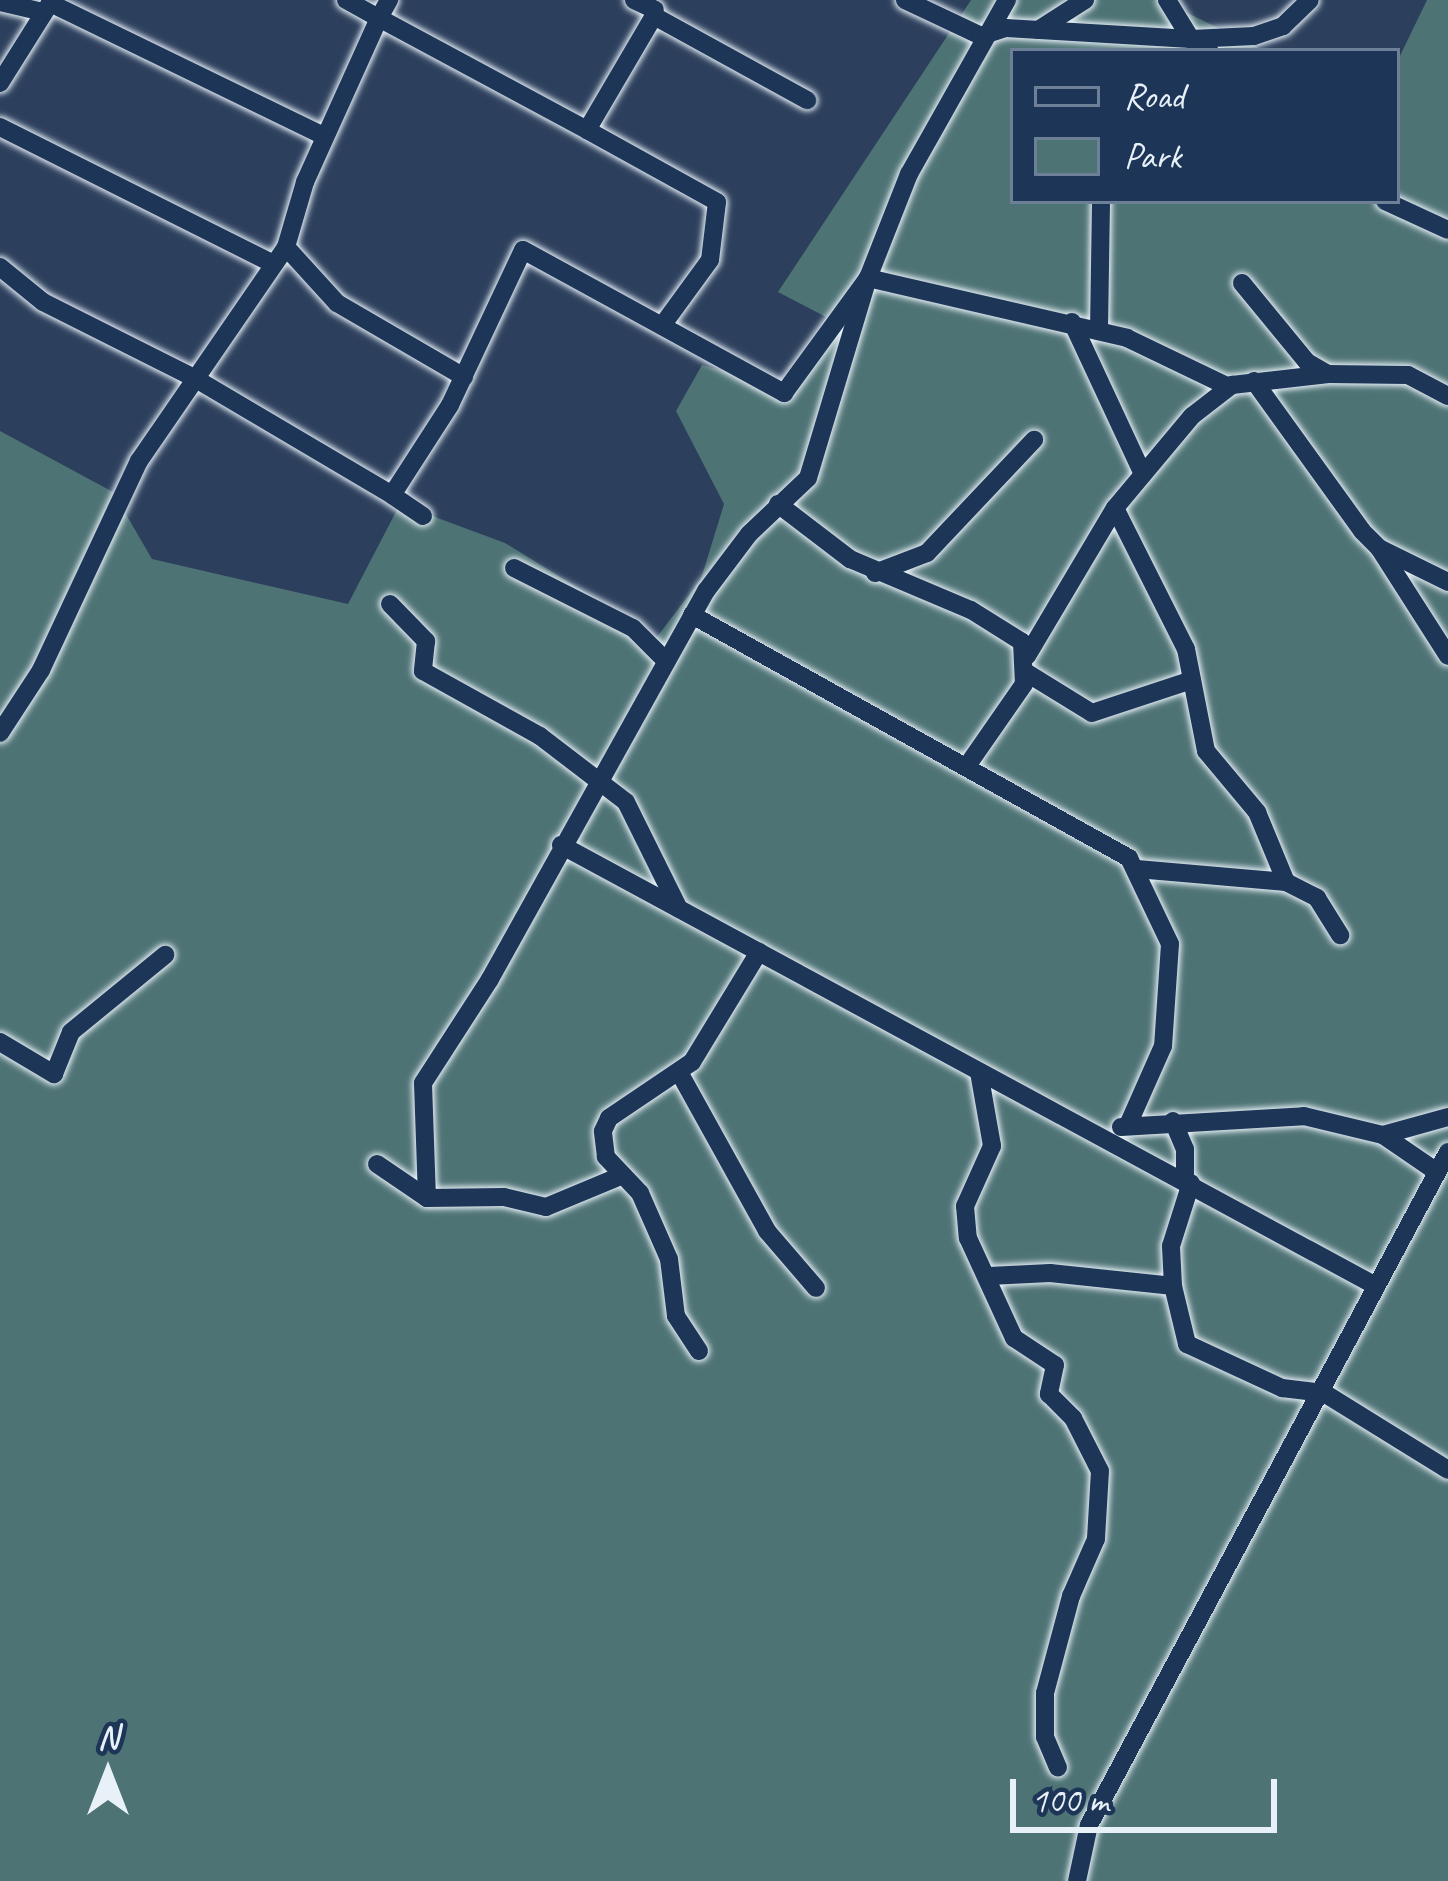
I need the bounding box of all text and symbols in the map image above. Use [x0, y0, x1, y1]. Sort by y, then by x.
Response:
legend [1010, 48, 1400, 204]
text: Road [1124, 73, 1184, 119]
text: Park [1124, 133, 1181, 179]
north arrow [48, 1713, 168, 1833]
text: N [98, 1716, 118, 1758]
scale bar [1016, 1755, 1283, 1829]
text: 100 m [1031, 1777, 1108, 1823]

